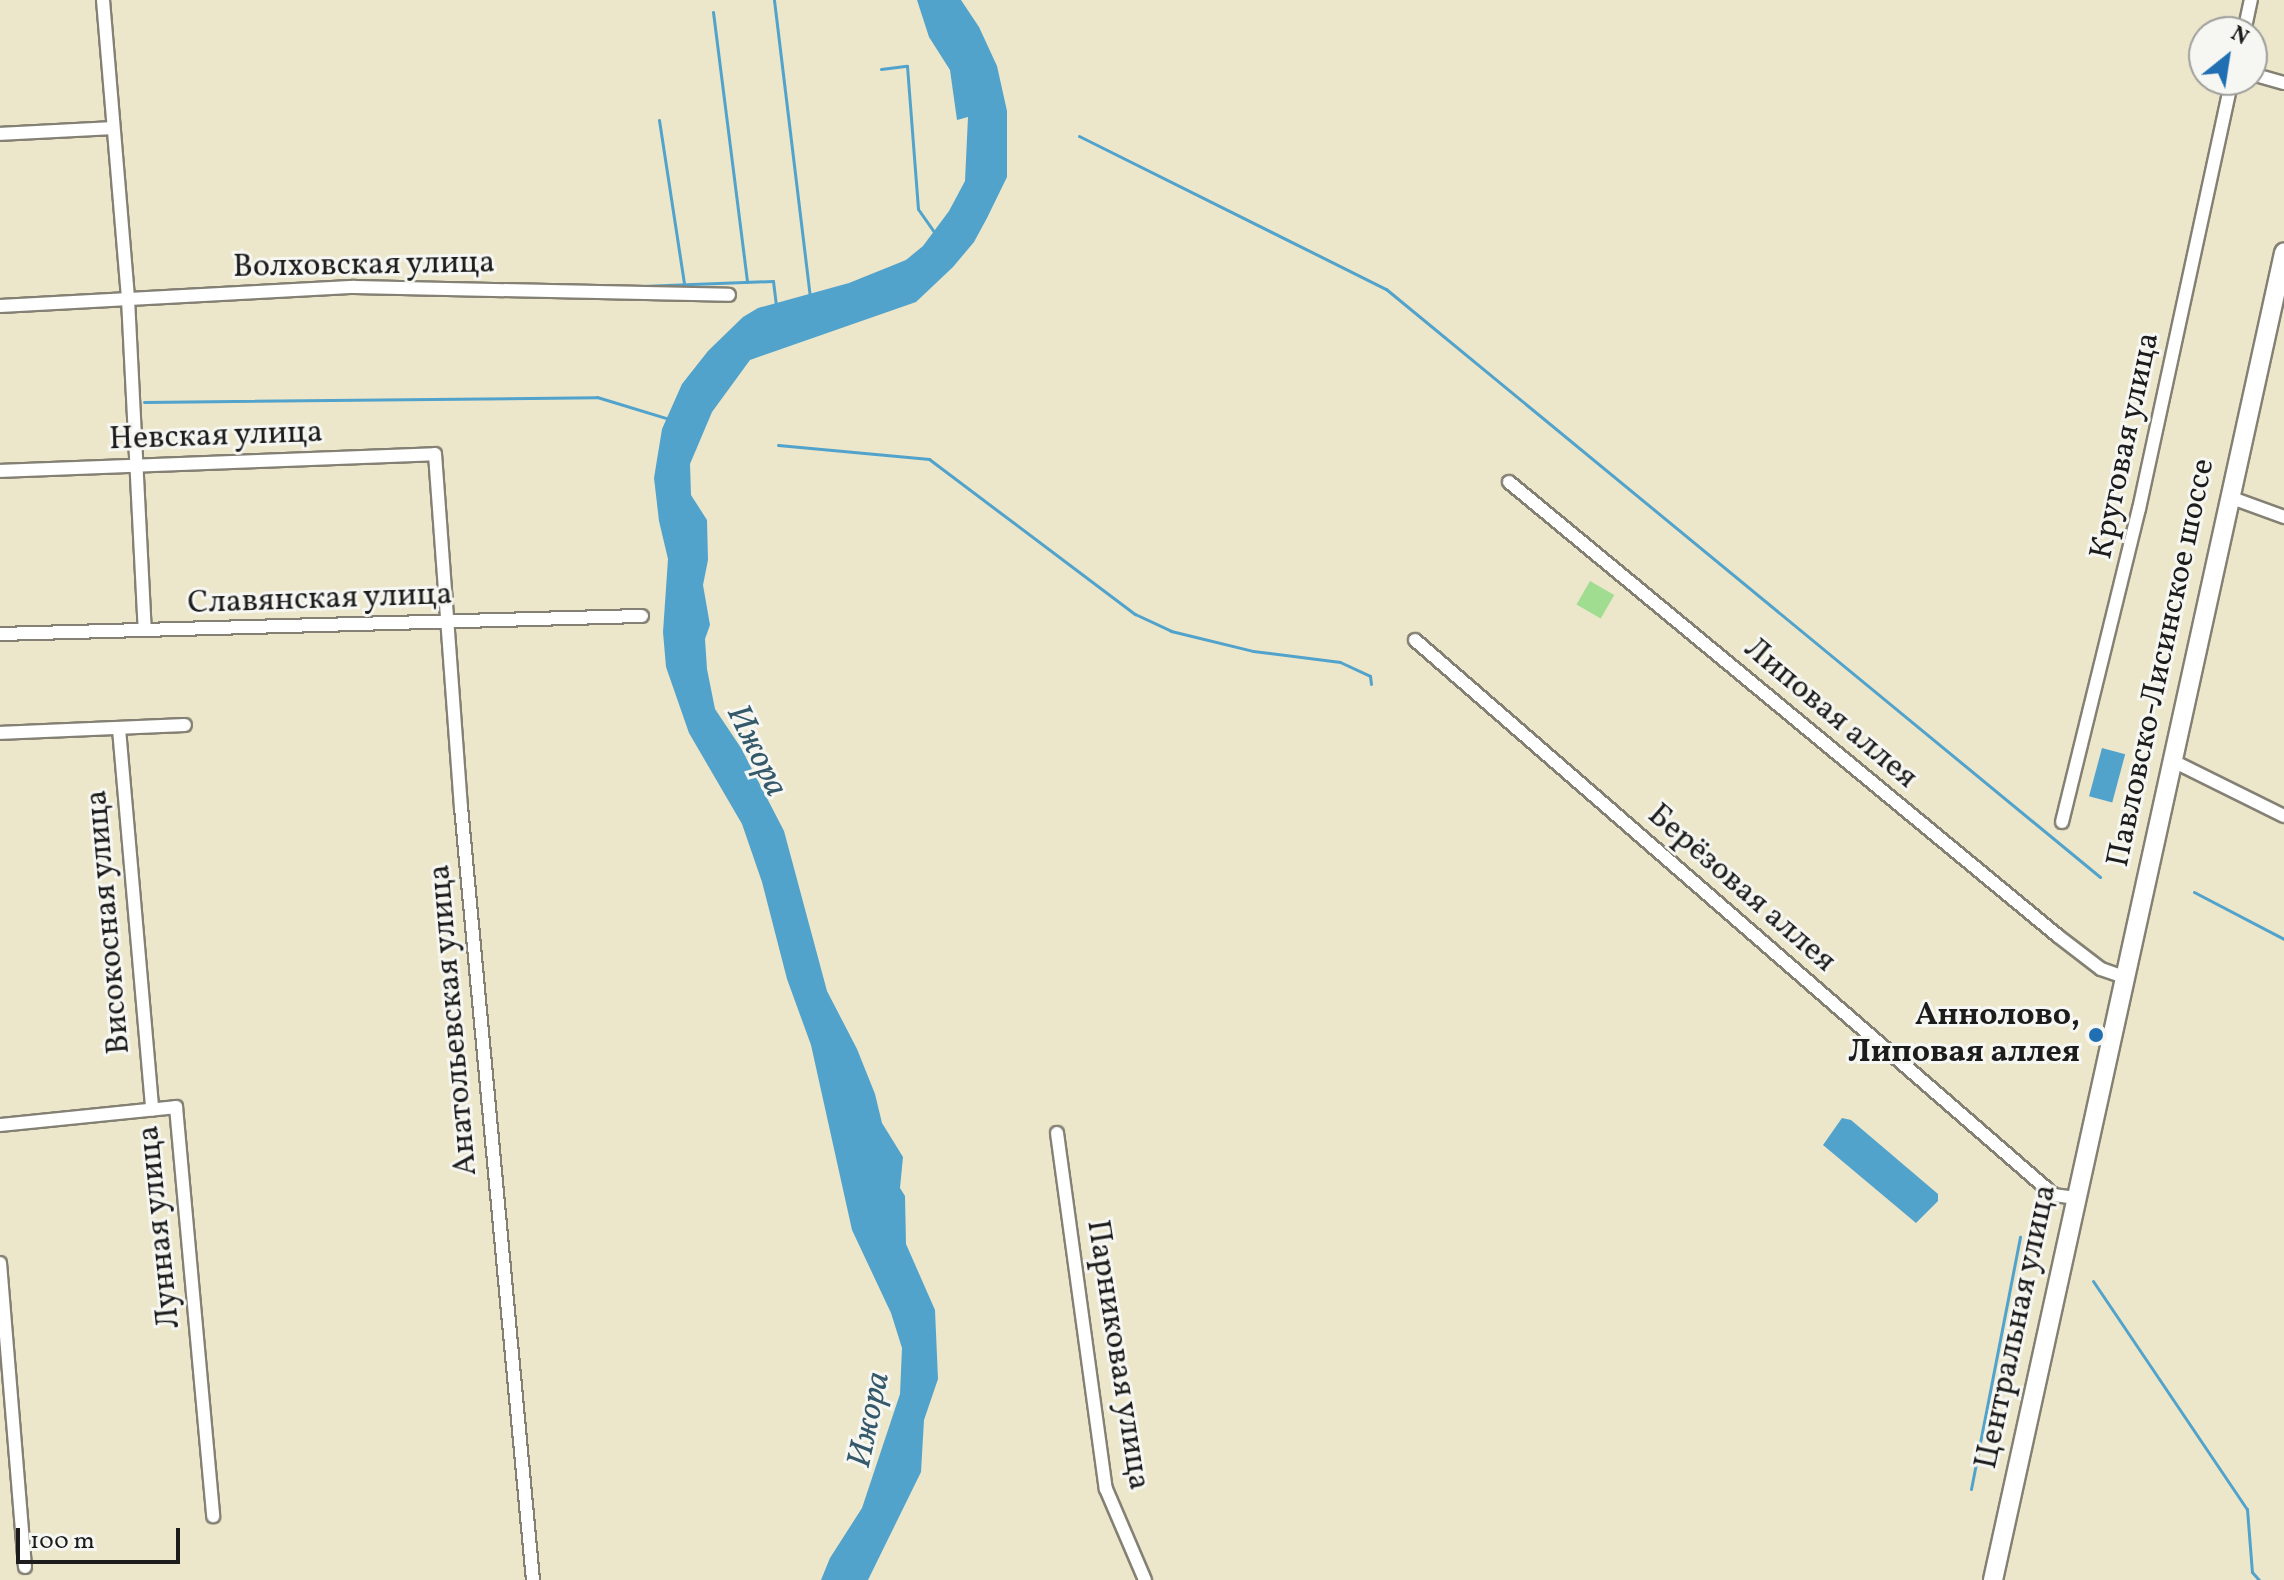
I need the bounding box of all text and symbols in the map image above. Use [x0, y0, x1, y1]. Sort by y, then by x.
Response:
north arrow [2188, 16, 2268, 96]
text: N [2225, 19, 2254, 54]
street label: Волховская улица [232, 245, 496, 287]
street label: Круговая улица [2083, 329, 2169, 563]
street label: Невская улица [108, 414, 324, 460]
street label: Павловско-Лисинское шоссе [2100, 455, 2224, 871]
street label: Славянская улица [186, 576, 454, 624]
street label: Липовая аллея [1735, 630, 1925, 798]
water label: Ижора [716, 698, 796, 804]
street label: Високосная улица [78, 788, 140, 1056]
street label: Берёзовая аллея [1639, 797, 1843, 981]
street label: Анатольевская улица [421, 862, 487, 1178]
place label: Аннолово, Липовая аллея [1848, 998, 2080, 1073]
marker: Аннолово, Липовая аллея [2087, 1026, 2105, 1044]
street label: Лунная улица [130, 1123, 190, 1331]
street label: Центральная улица [1968, 1181, 2066, 1473]
street label: Парниковая улица [1077, 1217, 1157, 1493]
water label: Ижора [840, 1368, 900, 1472]
scale bar [20, 1512, 184, 1562]
text: 100 m [30, 1525, 95, 1559]

